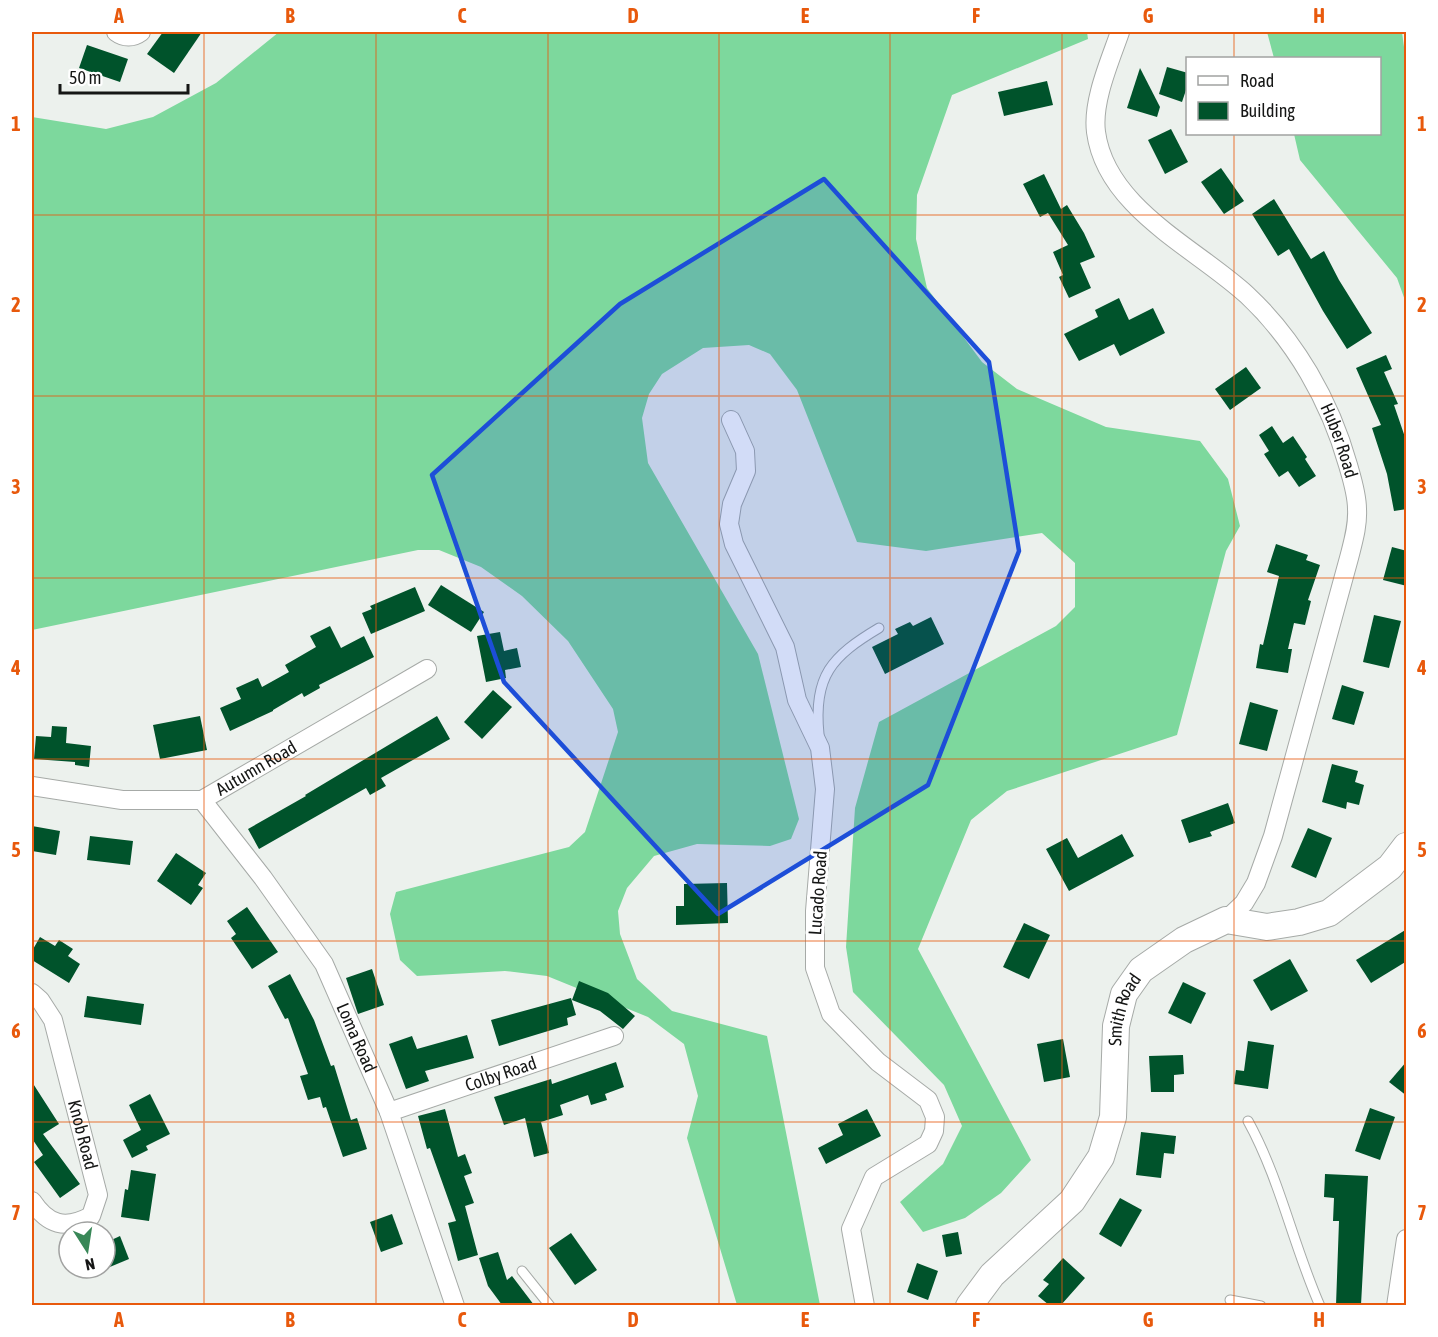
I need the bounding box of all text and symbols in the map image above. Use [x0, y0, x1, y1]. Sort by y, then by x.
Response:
text: A [113, 4, 124, 27]
text: B [285, 4, 295, 27]
text: C [458, 4, 467, 27]
text: D [627, 4, 639, 27]
text: E [801, 4, 810, 27]
text: F [972, 4, 980, 27]
text: G [1143, 4, 1154, 27]
text: H [1313, 4, 1325, 27]
scale bar [60, 57, 188, 95]
legend [1186, 57, 1381, 135]
text: 50 m [69, 67, 101, 88]
text: Road [1240, 70, 1274, 91]
text: Building [1240, 100, 1295, 121]
text: 1 [11, 112, 21, 135]
text: 1 [1417, 112, 1427, 135]
text: 2 [11, 293, 21, 316]
text: 2 [1417, 293, 1427, 316]
street label: Huber Road [1316, 400, 1362, 480]
text: 3 [11, 475, 21, 498]
text: 3 [1417, 475, 1427, 498]
text: 4 [10, 656, 21, 679]
text: 4 [1416, 656, 1427, 679]
street label: Autumn Road [212, 736, 300, 800]
text: 5 [11, 838, 21, 861]
text: 5 [1417, 838, 1427, 861]
street label: Lucado Road [804, 850, 831, 936]
street label: Smith Road [1104, 969, 1145, 1046]
street label: Loma Road [332, 1000, 381, 1075]
text: 6 [11, 1019, 21, 1042]
text: 6 [1417, 1019, 1427, 1042]
street label: Colby Road [462, 1052, 539, 1096]
street label: Knob Road [64, 1097, 102, 1172]
text: 7 [11, 1201, 21, 1224]
text: 7 [1417, 1201, 1427, 1224]
north arrow [57, 1220, 117, 1280]
text: N [84, 1255, 97, 1274]
text: A [113, 1308, 124, 1331]
text: B [285, 1308, 295, 1331]
text: C [458, 1308, 467, 1331]
text: D [627, 1308, 639, 1331]
text: E [801, 1308, 810, 1331]
text: F [972, 1308, 980, 1331]
text: G [1143, 1308, 1154, 1331]
text: H [1313, 1308, 1325, 1331]

